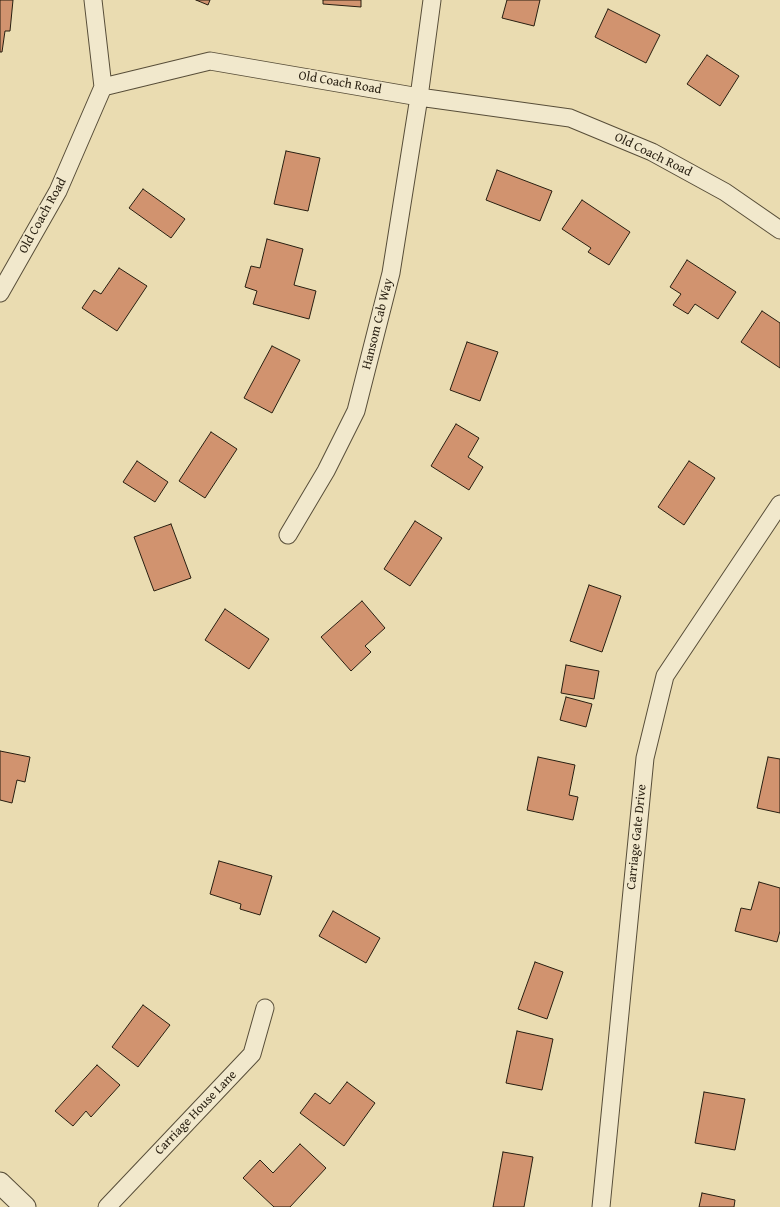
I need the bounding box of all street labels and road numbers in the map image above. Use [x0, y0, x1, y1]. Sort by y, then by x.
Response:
street label: Old Coach Road [297, 68, 383, 98]
street label: Old Coach Road [612, 130, 694, 180]
street label: Old Coach Road [16, 175, 70, 257]
street label: Hansom Cab Way [359, 277, 397, 371]
street label: Carriage Gate Drive [624, 784, 650, 890]
street label: Carriage House Lane [152, 1067, 240, 1159]

